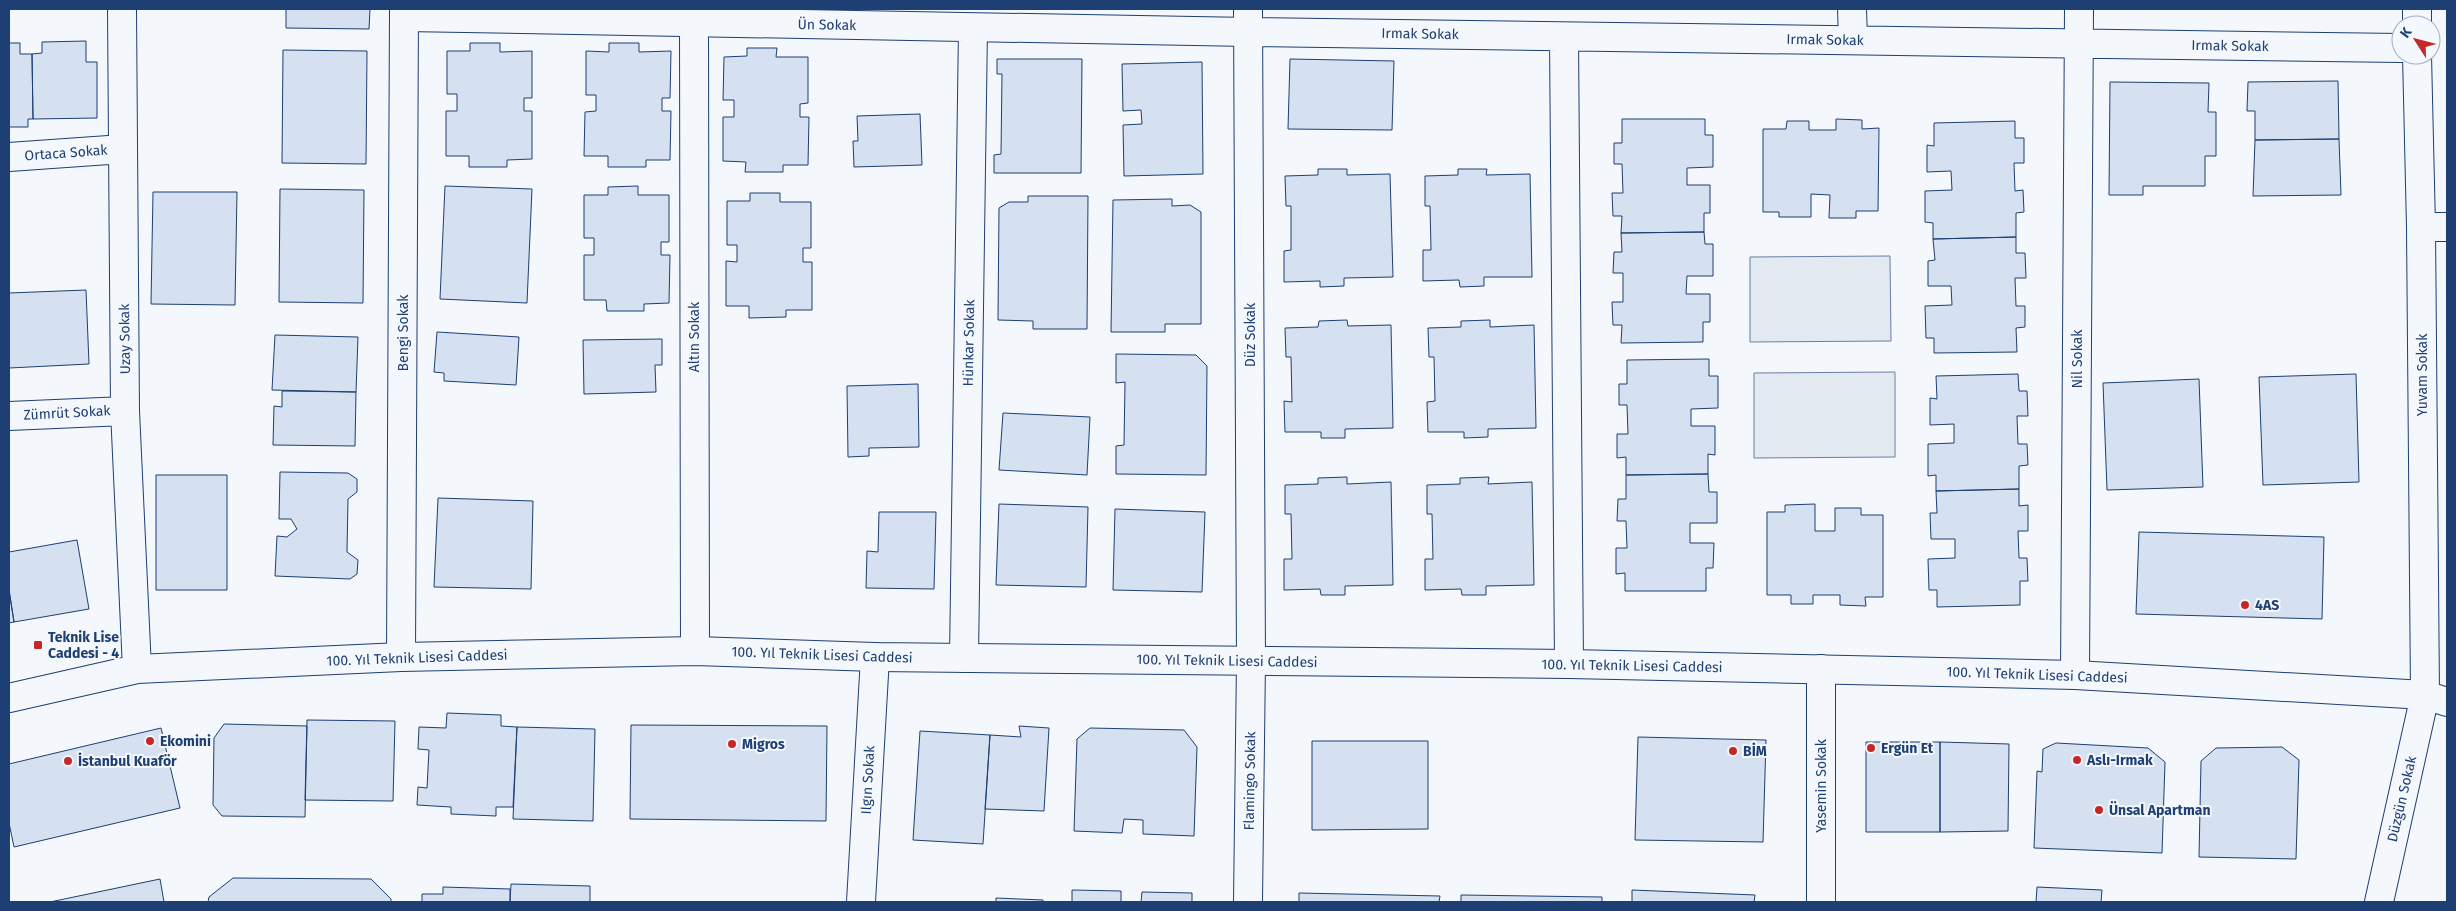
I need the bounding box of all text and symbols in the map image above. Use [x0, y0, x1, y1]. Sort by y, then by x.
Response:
street label: Ün Sokak [797, 15, 857, 34]
north arrow [2391, 15, 2441, 65]
text: K [2396, 23, 2416, 41]
street label: Irmak Sokak [1381, 25, 1460, 43]
street label: Irmak Sokak [1786, 31, 1865, 49]
street label: Irmak Sokak [2191, 37, 2270, 55]
street label: Ortaca Sokak [24, 142, 109, 164]
street label: Bengi Sokak [395, 294, 412, 371]
street label: Hünkar Sokak [960, 298, 978, 387]
street label: Altın Sokak [686, 301, 703, 372]
street label: Düz Sokak [1242, 302, 1259, 367]
street label: Uzay Sokak [116, 303, 134, 374]
street label: Nil Sokak [2069, 329, 2086, 388]
street label: Yuvam Sokak [2414, 333, 2431, 416]
street label: Zümrüt Sokak [23, 402, 112, 424]
place label: 4AS [2255, 597, 2279, 614]
marker: 4AS [2239, 599, 2251, 611]
place label: Teknik Lise Caddesi - 4 [48, 629, 119, 662]
marker: Teknik Lise Caddesi - 4 [32, 639, 44, 651]
street label: 100. Yıl Teknik Lisesi Caddesi [731, 643, 913, 667]
street label: 100. Yıl Teknik Lisesi Caddesi [326, 646, 508, 670]
street label: 100. Yıl Teknik Lisesi Caddesi [1136, 651, 1318, 671]
street label: 100. Yıl Teknik Lisesi Caddesi [1541, 656, 1723, 676]
street label: 100. Yıl Teknik Lisesi Caddesi [1946, 663, 2128, 687]
street label: Flamingo Sokak [1241, 731, 1259, 831]
place label: Ekomini [160, 733, 211, 750]
marker: Ekomini [144, 735, 156, 747]
place label: Migros [742, 736, 785, 753]
marker: Migros [726, 738, 738, 750]
street label: Yasemin Sokak [1813, 738, 1830, 833]
place label: Ergün Et [1881, 740, 1934, 757]
place label: BİM [1743, 742, 1767, 760]
marker: Ergün Et [1865, 742, 1877, 754]
street label: Ilgın Sokak [858, 744, 878, 815]
marker: BİM [1727, 745, 1739, 757]
place label: İstanbul Kuaför [78, 752, 177, 770]
place label: Aslı-Irmak [2086, 752, 2153, 769]
street label: Düzgün Sokak [2384, 753, 2420, 844]
marker: Aslı-Irmak [2071, 754, 2083, 766]
marker: İstanbul Kuaför [62, 755, 74, 767]
place label: Ünsal Apartman [2109, 801, 2211, 819]
marker: Ünsal Apartman [2093, 804, 2105, 816]

